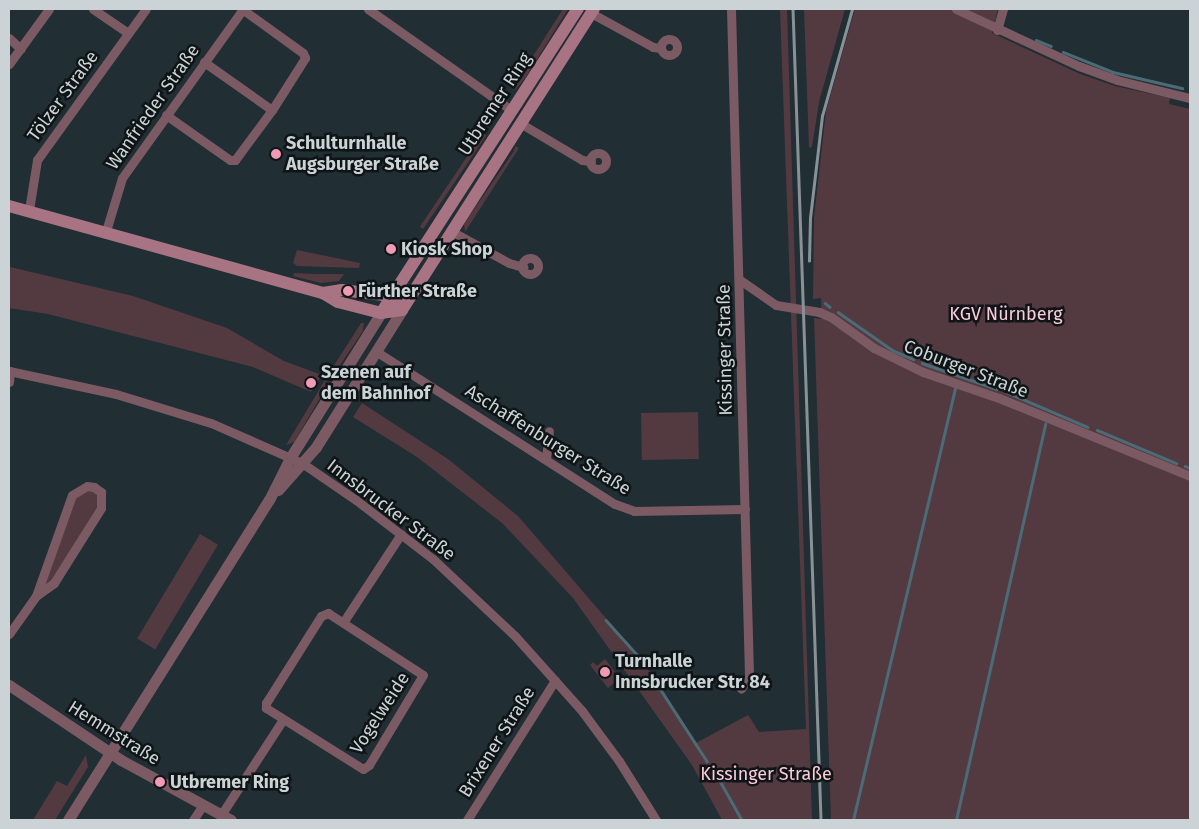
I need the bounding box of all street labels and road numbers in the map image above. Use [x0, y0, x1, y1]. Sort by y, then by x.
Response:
street label: Wanfrieder Straße [102, 40, 204, 174]
street label: Tölzer Straße [23, 47, 103, 145]
street label: Utbremer Ring [454, 49, 536, 159]
street label: Kissinger Straße [713, 284, 737, 416]
street label: Coburger Straße [901, 335, 1031, 403]
street label: Aschaffenburger Straße [461, 380, 635, 500]
street label: Innsbrucker Straße [323, 455, 459, 565]
street label: Vogelweide [346, 668, 414, 758]
street label: Brixener Straße [454, 683, 540, 801]
street label: Hemmstraße [64, 696, 164, 770]

